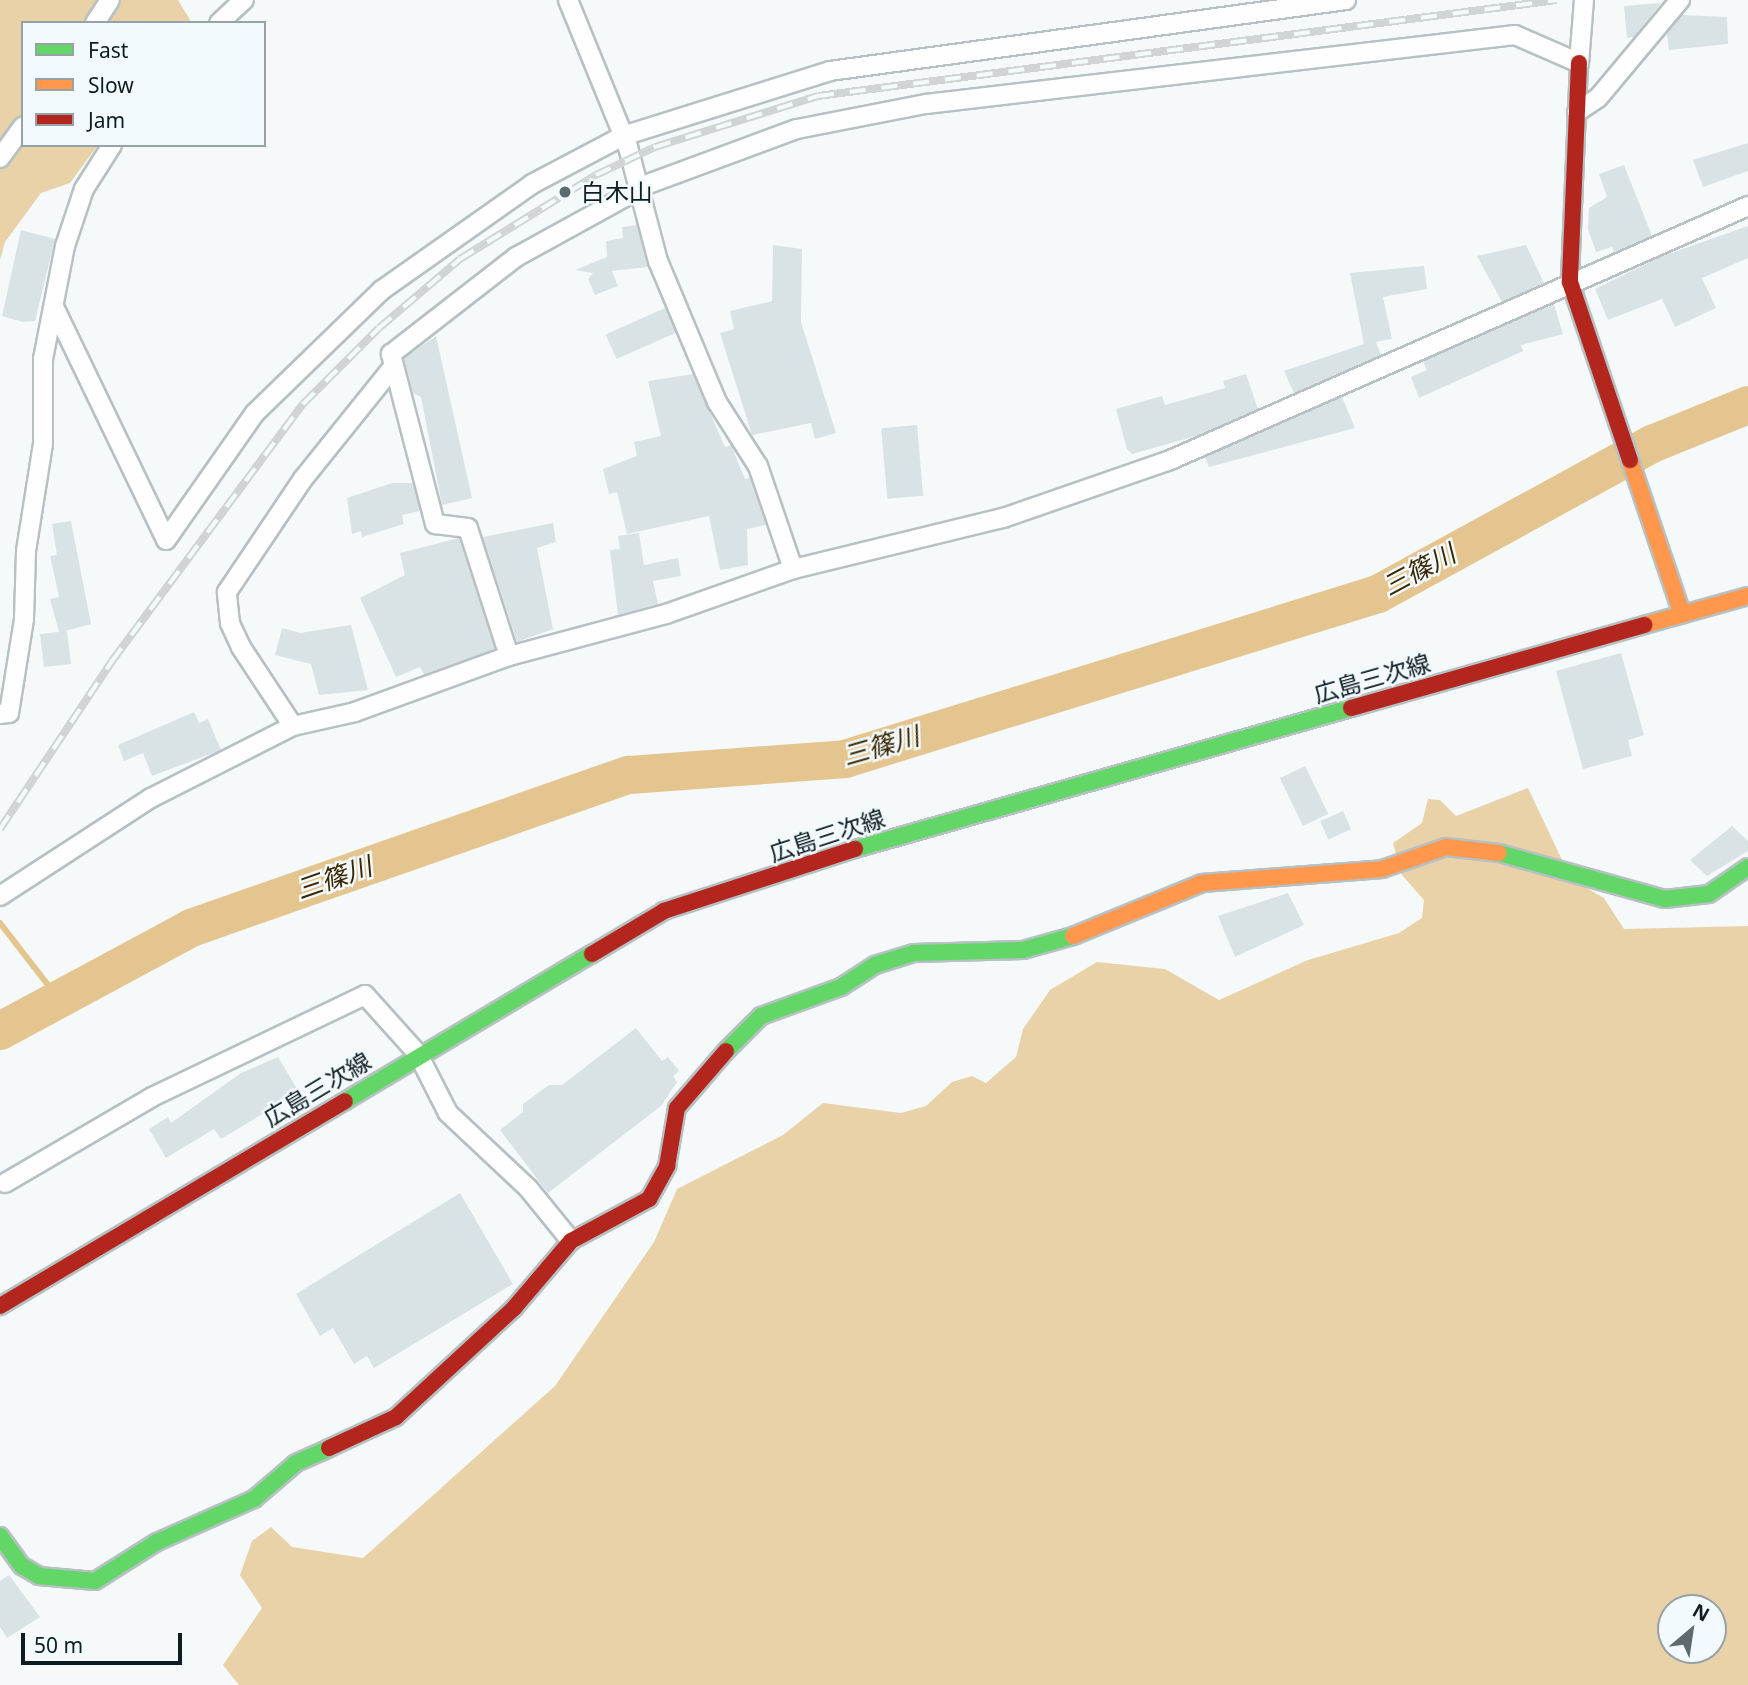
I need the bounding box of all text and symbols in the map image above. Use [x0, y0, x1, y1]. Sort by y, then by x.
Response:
legend [21, 21, 266, 147]
text: Fast [88, 36, 128, 64]
text: Slow [88, 71, 134, 99]
text: Jam [88, 106, 125, 134]
place label: 白木山 [581, 178, 653, 206]
marker: 白木山 [555, 182, 575, 202]
water label: 三篠川 [1377, 538, 1461, 602]
street label: 広島三次線 [1310, 648, 1434, 708]
water label: 三篠川 [839, 720, 923, 772]
street label: 広島三次線 [765, 803, 889, 867]
water label: 三篠川 [292, 851, 376, 905]
street label: 広島三次線 [258, 1046, 376, 1132]
north arrow [1657, 1594, 1727, 1664]
text: N [1688, 1597, 1714, 1627]
scale bar [24, 1618, 186, 1662]
text: 50 m [34, 1631, 83, 1659]

